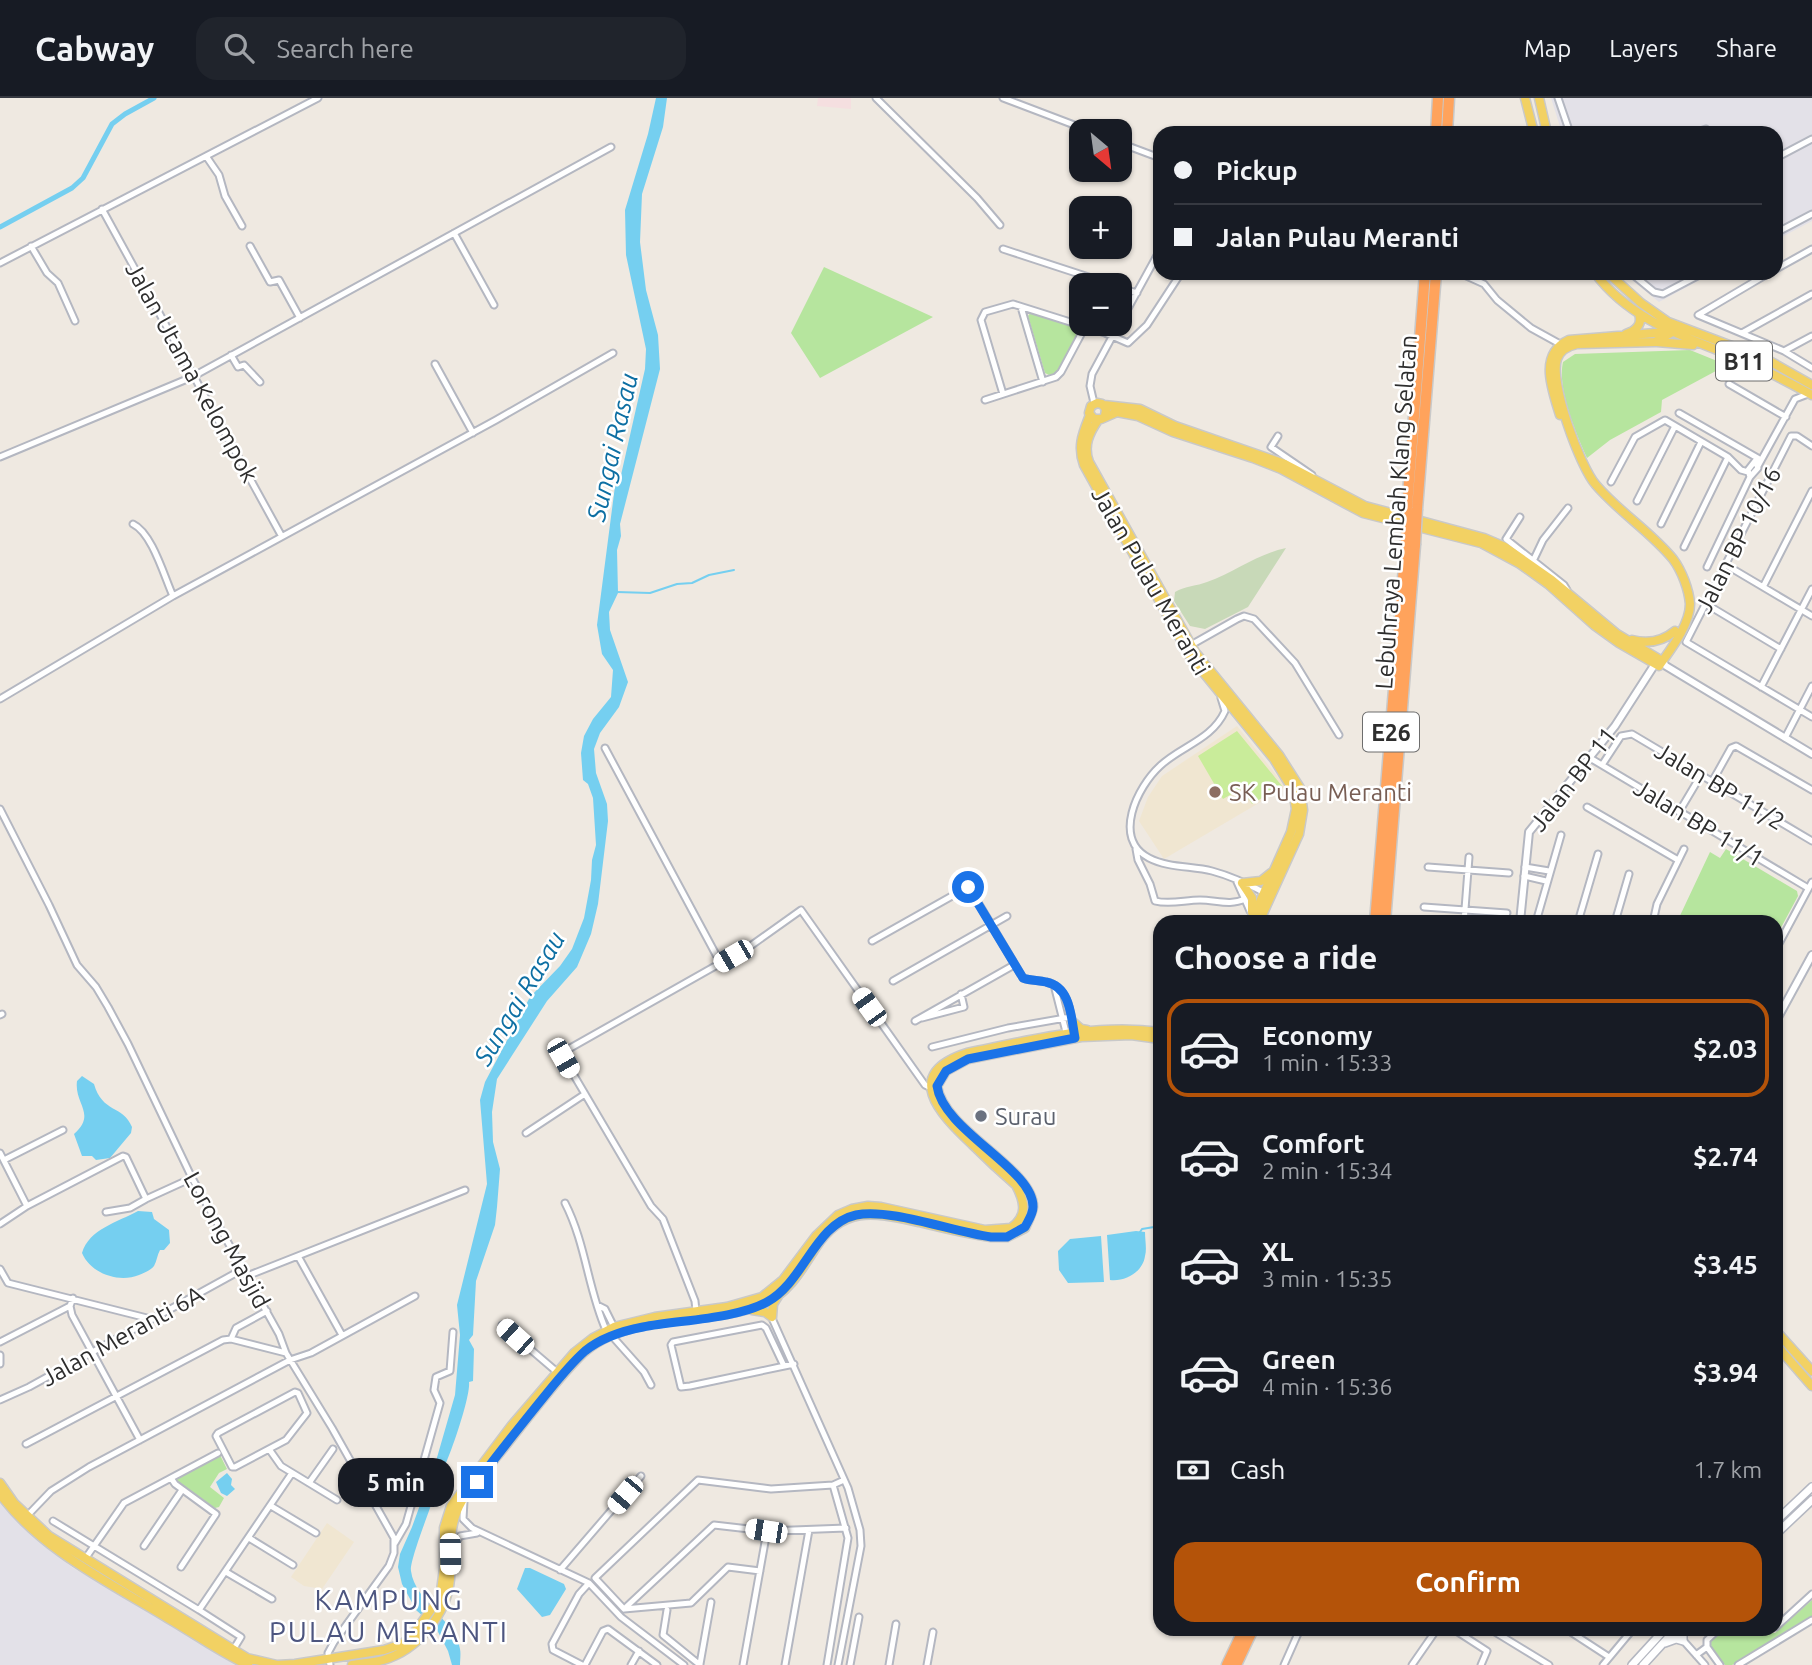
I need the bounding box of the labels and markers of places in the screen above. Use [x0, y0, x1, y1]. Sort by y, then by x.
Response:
place label: SK Pulau Meranti [1229, 779, 1412, 806]
marker: SK Pulau Meranti [1207, 784, 1223, 800]
place label: Surau [995, 1103, 1056, 1130]
marker: Surau [973, 1108, 989, 1124]

